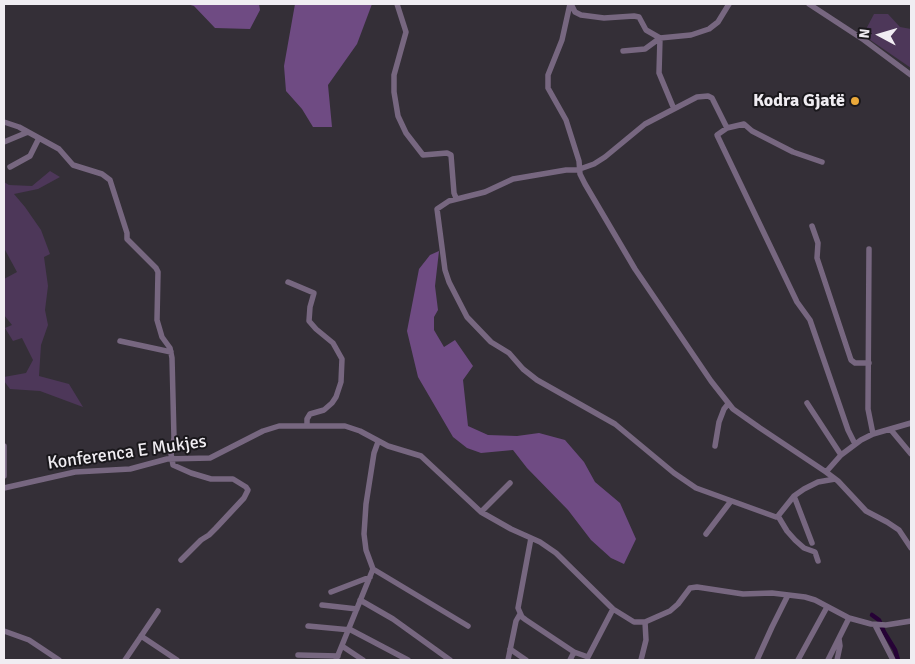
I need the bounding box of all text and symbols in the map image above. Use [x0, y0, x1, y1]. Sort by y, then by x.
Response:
north arrow [855, 10, 905, 60]
text: N [856, 28, 874, 39]
place label: Kodra Gjatë [753, 90, 845, 112]
marker: Kodra Gjatë [849, 95, 861, 107]
street label: Konferenca E Mukjes [46, 431, 208, 475]

